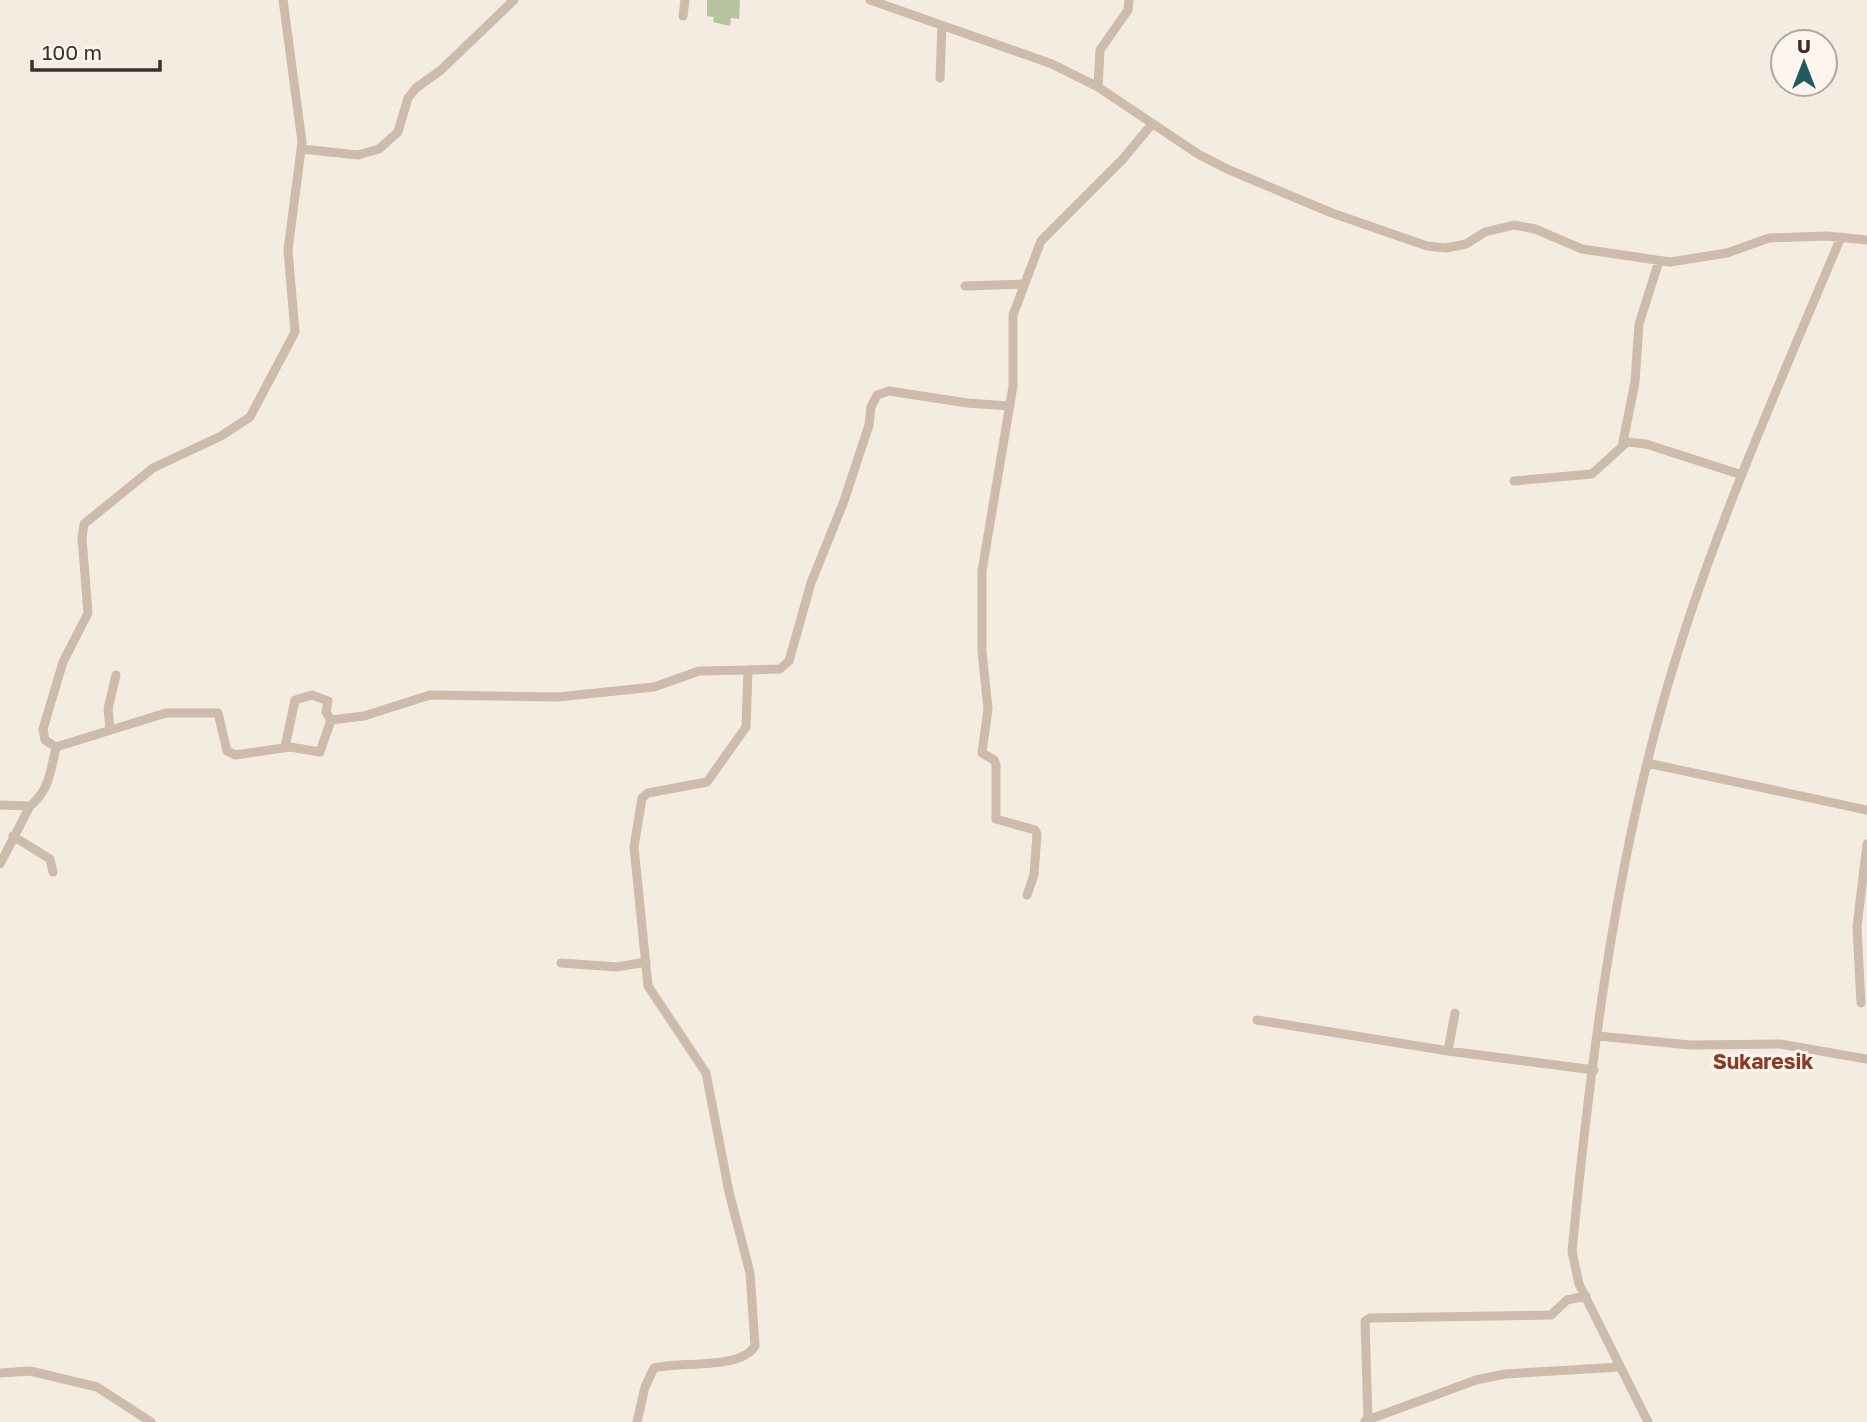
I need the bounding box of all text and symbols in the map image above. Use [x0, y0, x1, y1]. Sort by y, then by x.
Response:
scale bar [32, 28, 159, 72]
north arrow [1769, 28, 1839, 98]
text: U [1797, 34, 1811, 57]
text: 100 m [42, 39, 102, 65]
district label: Sukaresik [1713, 1048, 1813, 1074]

